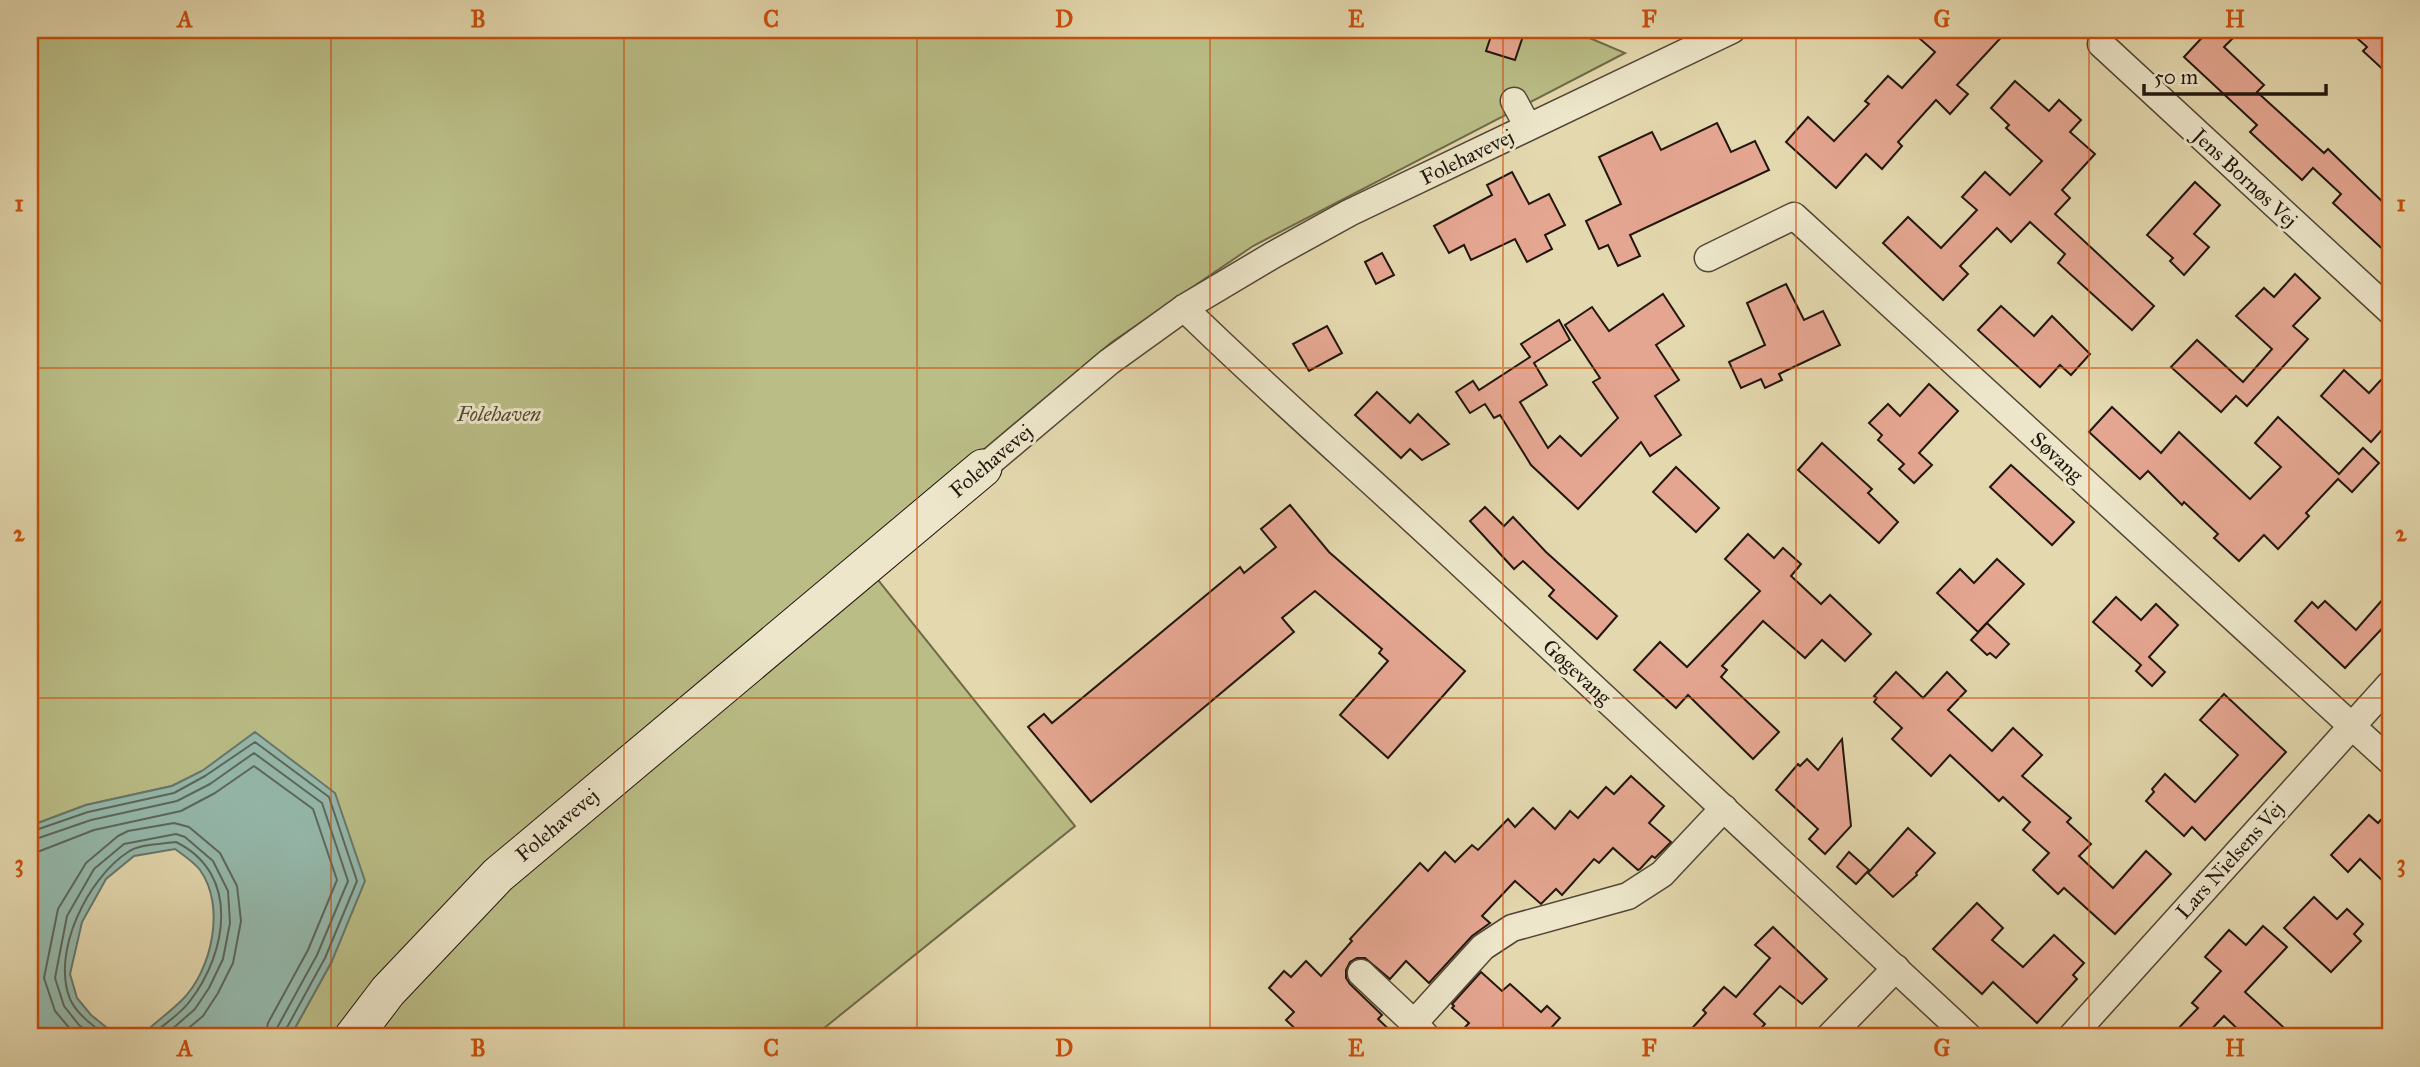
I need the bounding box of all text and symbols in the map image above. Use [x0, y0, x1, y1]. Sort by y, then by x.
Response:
text: A [175, 5, 193, 33]
text: B [470, 5, 486, 33]
text: C [763, 5, 779, 33]
text: D [1055, 5, 1073, 33]
text: E [1348, 5, 1365, 33]
text: F [1641, 5, 1657, 33]
text: G [1934, 5, 1951, 33]
text: H [2225, 5, 2245, 33]
scale bar [2144, 52, 2326, 96]
text: 50 m [2154, 64, 2199, 90]
street label: Jens Bornøs Vej [2186, 121, 2303, 233]
street label: Folehavevej [1416, 123, 1518, 191]
text: 1 [14, 189, 24, 217]
text: 1 [2396, 189, 2406, 217]
park label: Folehaven [456, 401, 541, 427]
street label: Folehavevej [944, 419, 1038, 503]
street label: Søvang [2025, 426, 2089, 488]
text: 2 [13, 519, 25, 547]
text: 2 [2395, 519, 2407, 547]
street label: Gøgevang [1537, 634, 1617, 710]
street label: Folehavevej [510, 783, 604, 867]
street label: Lars Nielsens Vej [2170, 796, 2290, 924]
text: 3 [14, 849, 24, 878]
text: 3 [2396, 849, 2406, 878]
text: A [175, 1034, 193, 1062]
text: B [470, 1034, 486, 1062]
text: C [763, 1034, 779, 1062]
text: D [1055, 1034, 1073, 1062]
text: E [1348, 1034, 1365, 1062]
text: F [1641, 1034, 1657, 1062]
text: G [1934, 1034, 1951, 1062]
text: H [2225, 1034, 2245, 1062]

